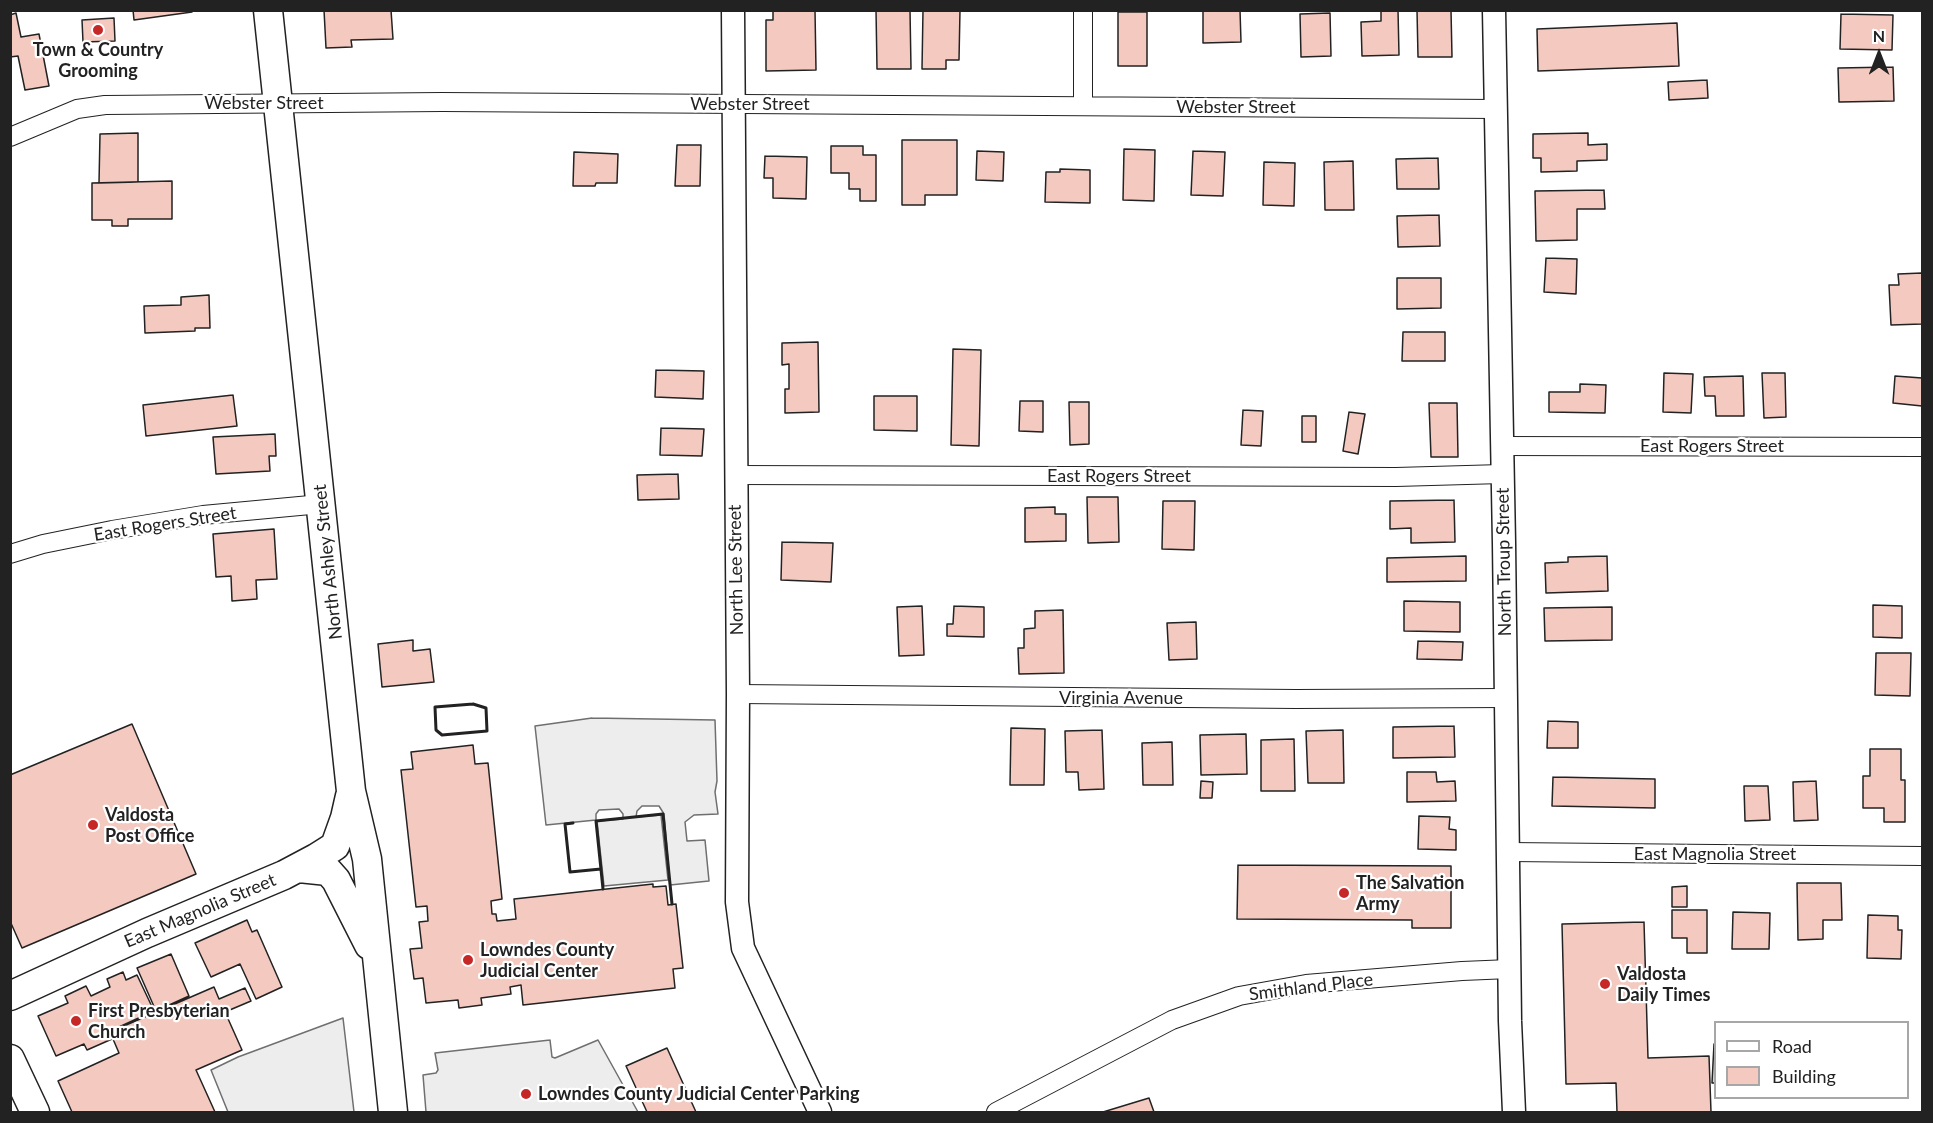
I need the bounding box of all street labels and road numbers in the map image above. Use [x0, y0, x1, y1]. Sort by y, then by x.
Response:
street label: Webster Street [204, 92, 324, 114]
street label: Webster Street [690, 93, 810, 115]
street label: Webster Street [1176, 96, 1296, 118]
street label: East Rogers Street [1640, 435, 1784, 457]
street label: East Rogers Street [1047, 465, 1191, 487]
street label: North Ashley Street [309, 483, 347, 641]
street label: North Troup Street [1492, 488, 1516, 636]
street label: East Rogers Street [92, 502, 238, 546]
street label: North Lee Street [724, 504, 748, 636]
street label: Virginia Avenue [1059, 687, 1183, 709]
street label: East Magnolia Street [1634, 843, 1796, 865]
street label: East Magnolia Street [121, 869, 279, 953]
street label: Smithland Place [1248, 969, 1374, 1005]

